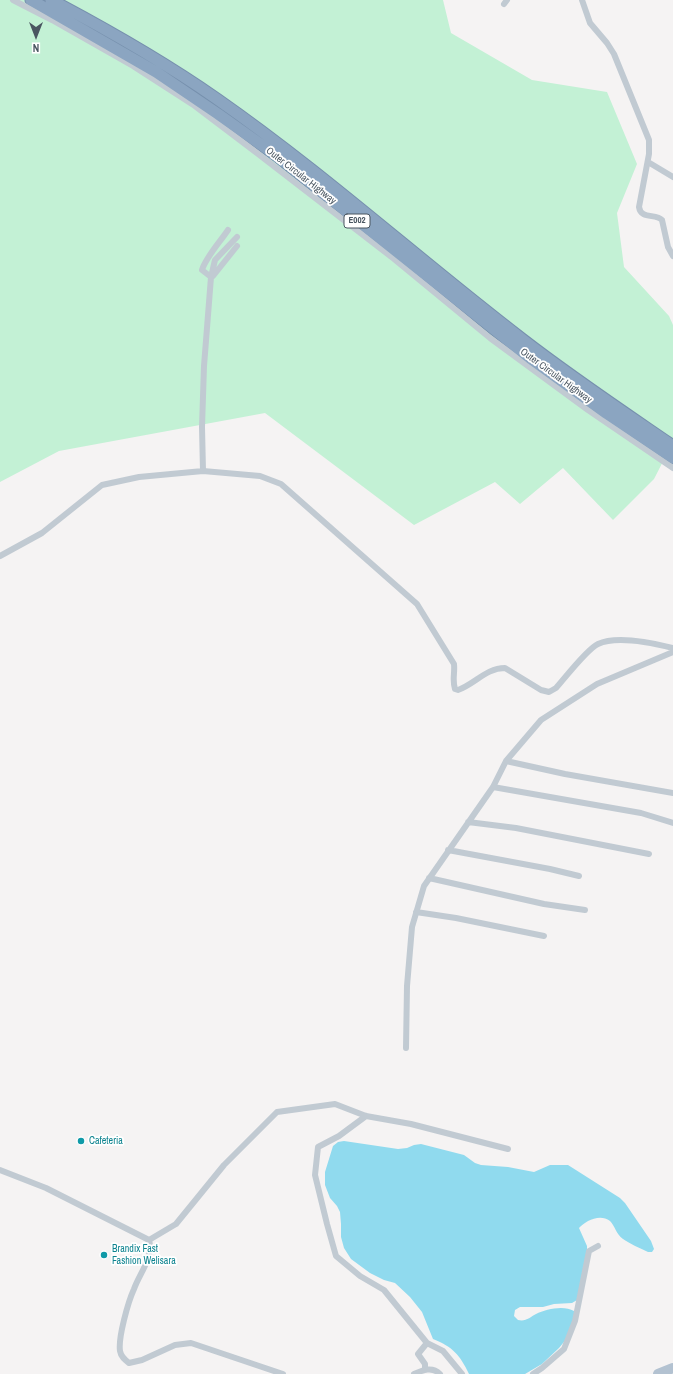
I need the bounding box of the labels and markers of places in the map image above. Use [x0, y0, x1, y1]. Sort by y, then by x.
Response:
place label: Cafeteria [89, 1135, 123, 1147]
marker: Cafeteria [76, 1136, 86, 1146]
place label: Brandix Fast Fashion Welisara [112, 1243, 176, 1266]
marker: Brandix Fast Fashion Welisara [99, 1250, 109, 1260]

